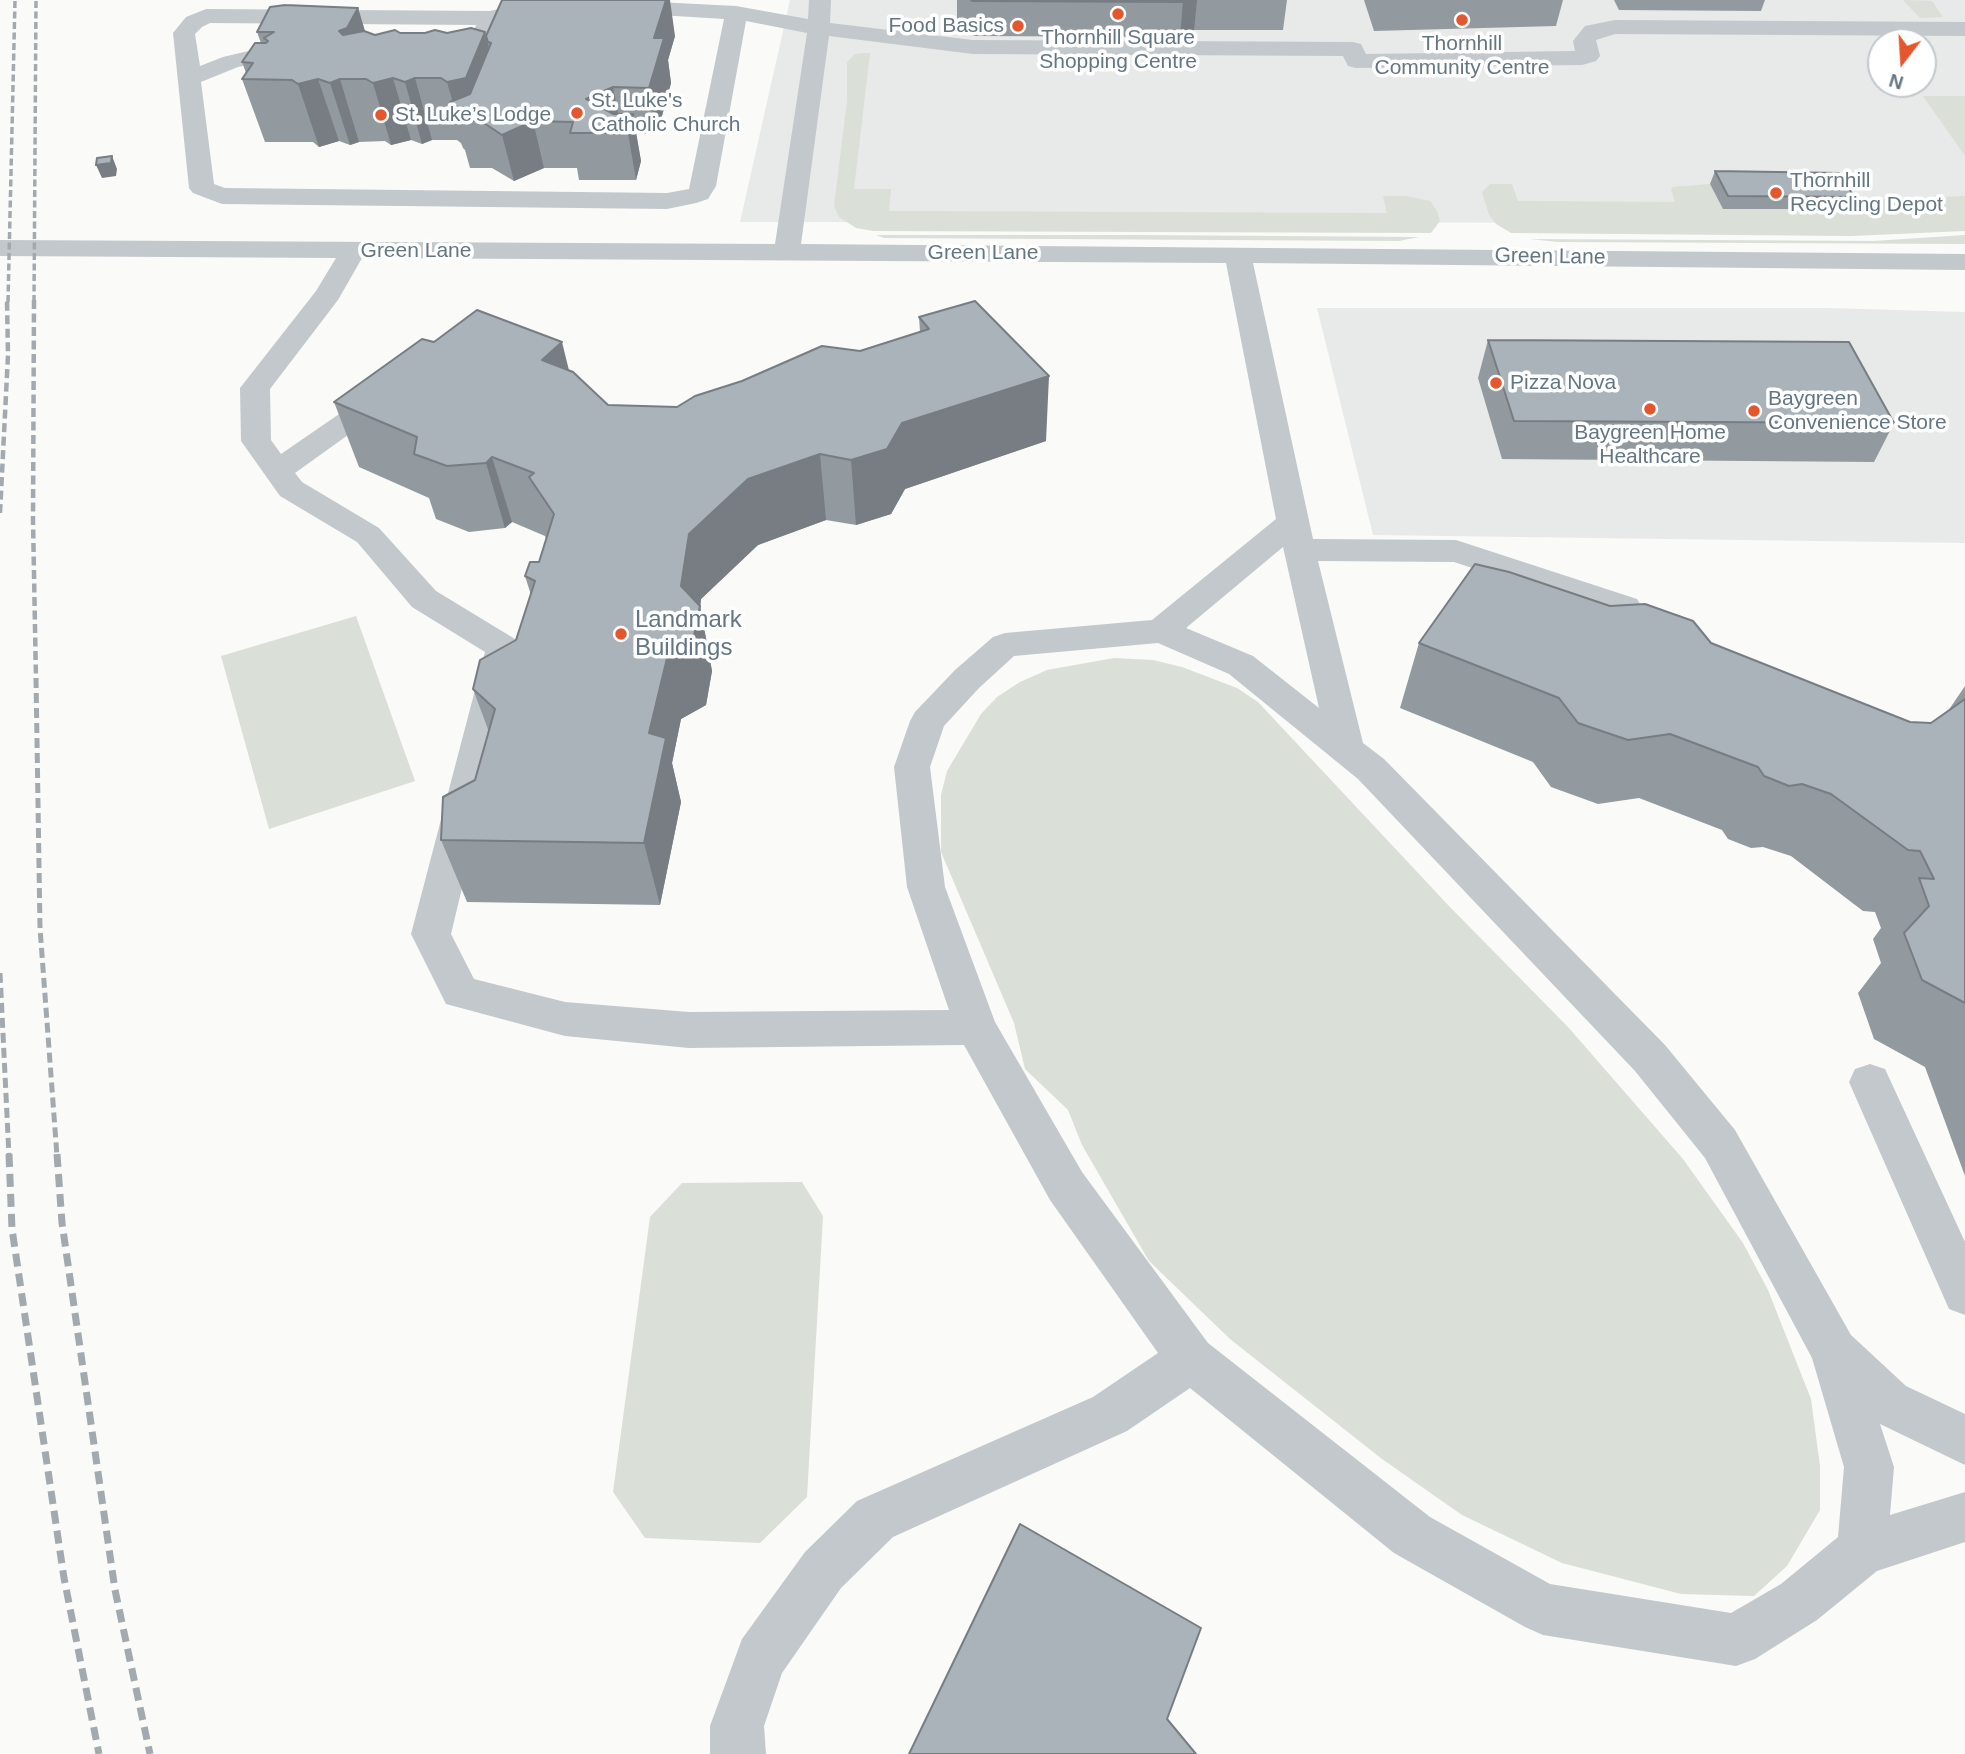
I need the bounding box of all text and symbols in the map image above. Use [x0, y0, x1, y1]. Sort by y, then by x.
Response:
marker: Thornhill Square Shopping Centre [1110, 6, 1126, 22]
marker: Thornhill Community Centre [1454, 12, 1470, 28]
place label: Food Basics [888, 13, 1004, 39]
marker: Food Basics [1010, 18, 1026, 34]
place label: Thornhill Square Shopping Centre [1039, 25, 1197, 75]
north arrow [1867, 28, 1937, 98]
place label: Thornhill Community Centre [1374, 31, 1550, 81]
text: N [1887, 70, 1906, 94]
place label: St. Luke's Catholic Church [591, 88, 740, 138]
place label: St. Luke’s Lodge [395, 102, 551, 128]
marker: St. Luke's Catholic Church [569, 105, 585, 121]
marker: St. Luke’s Lodge [373, 107, 389, 123]
place label: Thornhill Recycling Depot [1790, 168, 1943, 218]
marker: Thornhill Recycling Depot [1768, 185, 1784, 201]
street label: Green Lane [361, 238, 471, 264]
street label: Green Lane [928, 240, 1038, 266]
street label: Green Lane [1494, 243, 1606, 271]
place label: Pizza Nova [1510, 370, 1616, 396]
marker: Pizza Nova [1488, 375, 1504, 391]
place label: Baygreen Convenience Store [1768, 386, 1947, 436]
marker: Baygreen Home Healthcare [1642, 401, 1658, 417]
marker: Baygreen Convenience Store [1746, 403, 1762, 419]
place label: Baygreen Home Healthcare [1574, 420, 1726, 470]
place label: Landmark Buildings [635, 606, 742, 662]
marker: Landmark Buildings [613, 626, 629, 642]

